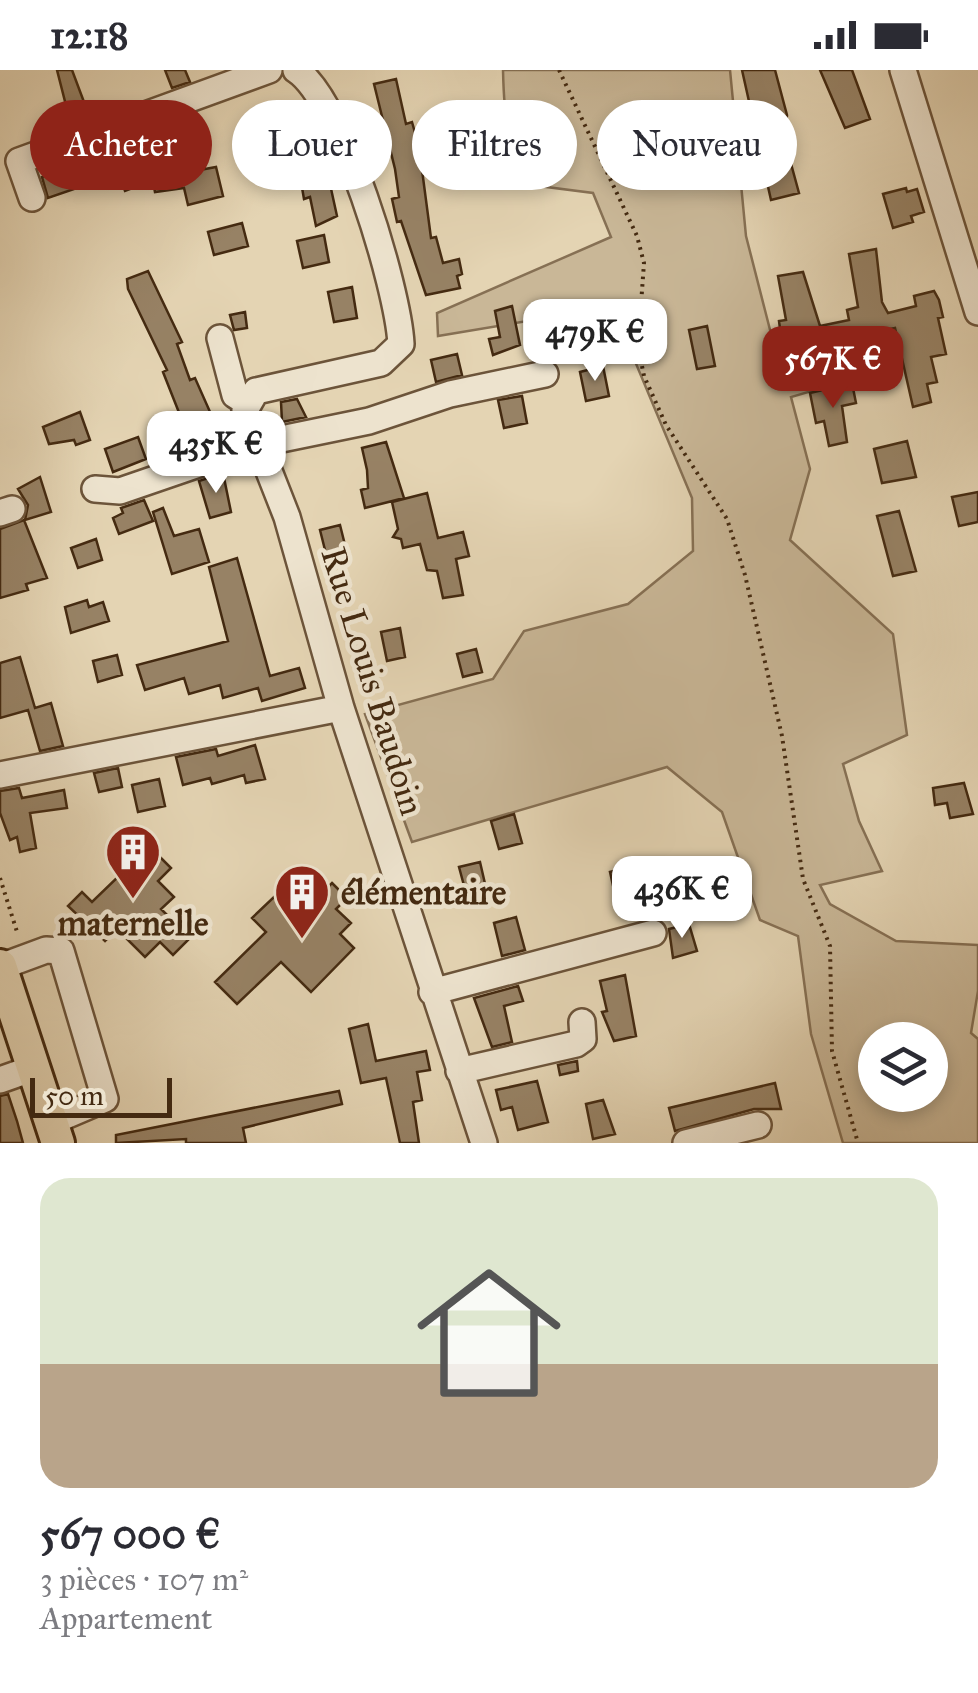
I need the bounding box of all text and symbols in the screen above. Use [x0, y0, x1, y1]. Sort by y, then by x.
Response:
text: 12:18 [50, 12, 129, 58]
chip: Acheter [30, 100, 212, 190]
chip: Louer [232, 100, 392, 190]
chip: Filtres [412, 100, 577, 190]
chip: Nouveau [597, 100, 797, 190]
pin: 479K € [514, 299, 676, 384]
text: 479K € [545, 312, 645, 351]
pin: 567K € [752, 326, 914, 411]
text: 567K € [784, 339, 882, 378]
pin: 435K € [135, 411, 297, 496]
text: 435K € [169, 424, 263, 463]
street label: Rue Louis Baudoin [311, 542, 434, 820]
building icon: maternelle [103, 822, 163, 901]
pin: 436K € [601, 856, 763, 941]
building icon: élémentaire [272, 862, 332, 941]
text: 436K € [634, 869, 730, 908]
place label: élémentaire [341, 871, 507, 914]
place label: maternelle [57, 902, 209, 945]
map controls [858, 1022, 948, 1112]
button: layers [858, 1022, 948, 1112]
scale bar [30, 1073, 172, 1118]
text: 50 m [45, 1078, 104, 1113]
icon: home [399, 1243, 579, 1423]
text: 567 000 € [40, 1508, 220, 1560]
text: 3 pièces · 107 m² [40, 1560, 248, 1599]
text: Appartement [40, 1599, 212, 1638]

